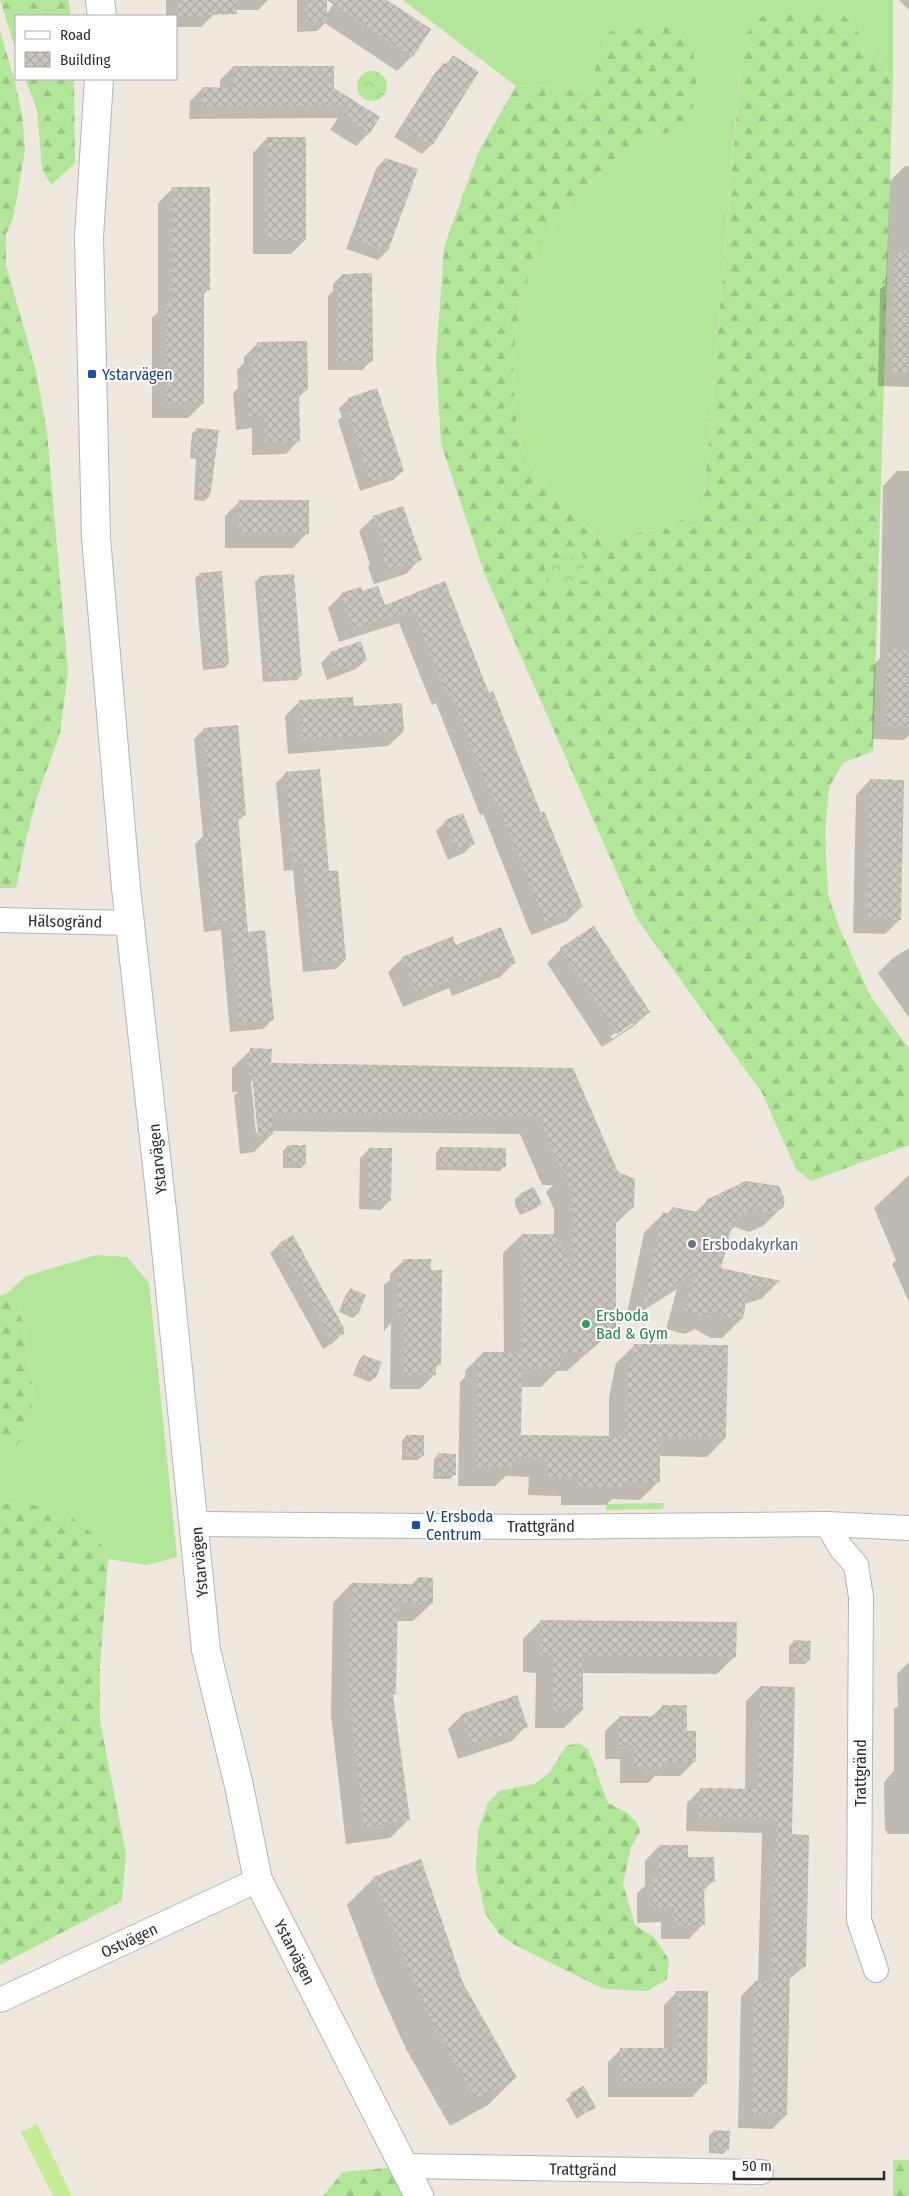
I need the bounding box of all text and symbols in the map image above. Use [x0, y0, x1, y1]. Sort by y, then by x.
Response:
legend [15, 15, 178, 80]
text: Road [60, 26, 91, 44]
text: Building [60, 51, 111, 69]
place label: Ystarvägen [102, 365, 173, 384]
marker: Ystarvägen [86, 368, 98, 380]
street label: Hälsogränd [28, 911, 102, 932]
street label: Ystarvägen [144, 1123, 171, 1195]
place label: Ersbodakyrkan [702, 1235, 799, 1254]
marker: Ersbodakyrkan [686, 1238, 698, 1250]
place label: Ersboda Bad & Gym [596, 1306, 668, 1343]
marker: Ersboda Bad & Gym [580, 1318, 592, 1330]
place label: V. Ersboda Centrum [426, 1507, 494, 1544]
street label: Trattgränd [507, 1517, 575, 1536]
marker: V. Ersboda Centrum [410, 1519, 422, 1531]
street label: Ystarvägen [187, 1526, 212, 1598]
street label: Trattgränd [851, 1739, 870, 1807]
street label: Ystarvägen [270, 1916, 319, 1988]
street label: Ostvägen [98, 1919, 161, 1962]
scale bar [734, 2148, 884, 2180]
text: 50 m [742, 2157, 772, 2175]
street label: Trattgränd [549, 2159, 617, 2180]

